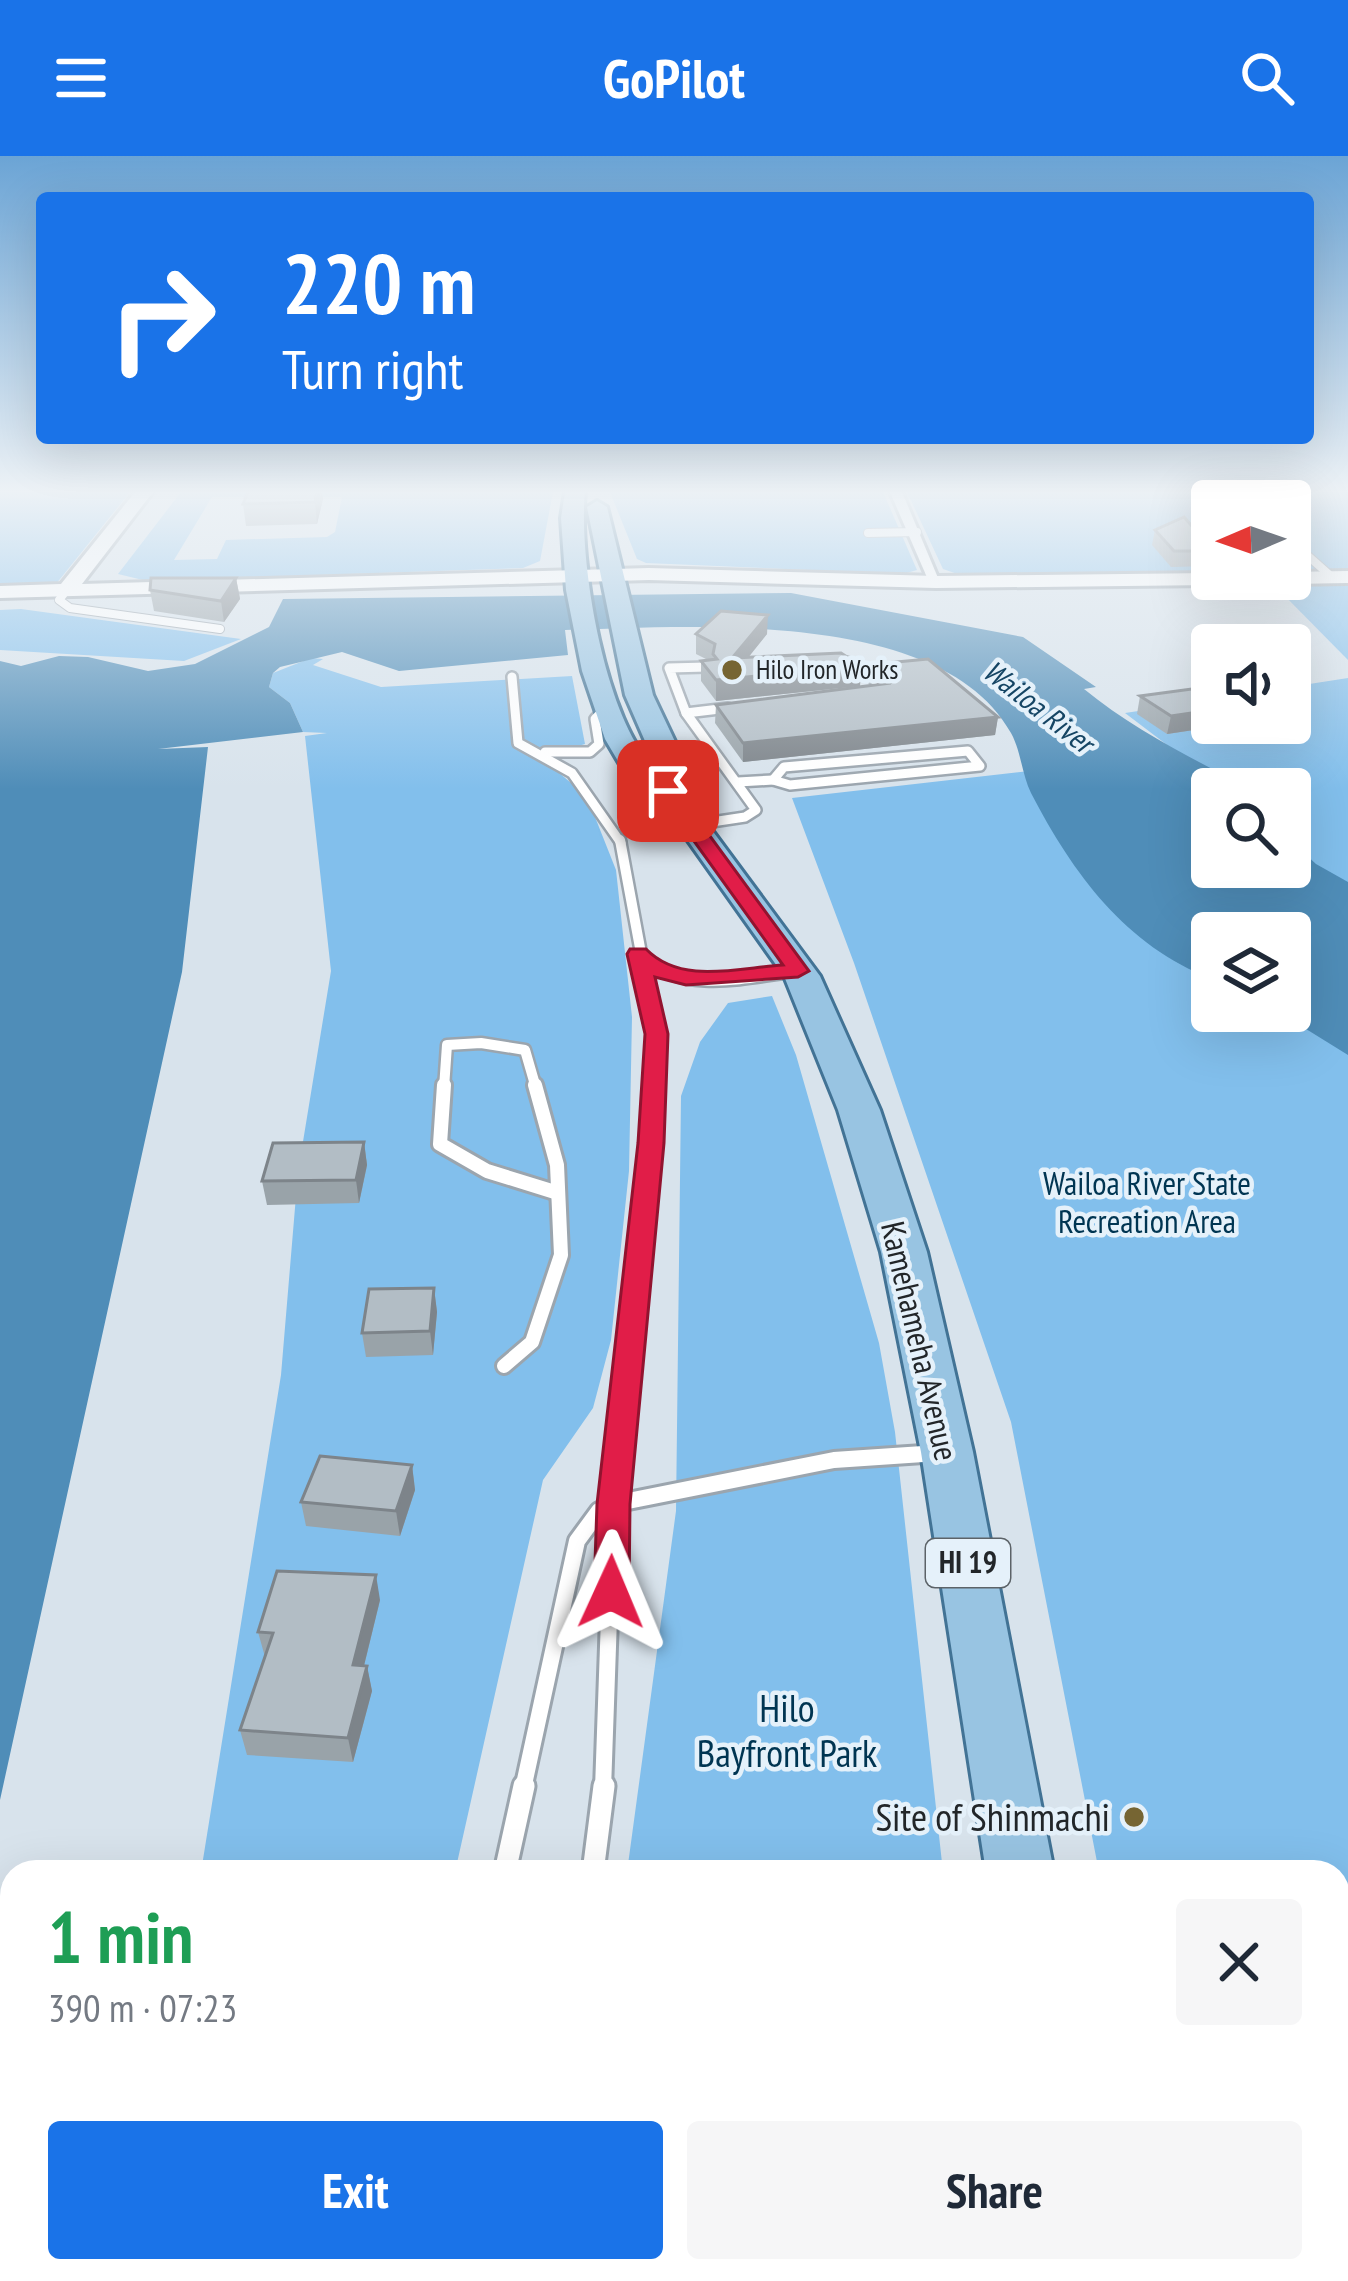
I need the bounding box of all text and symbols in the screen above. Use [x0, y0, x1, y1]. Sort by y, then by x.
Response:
text: GoPilot [603, 43, 745, 113]
icon: menu [48, 45, 114, 111]
icon: search [1234, 45, 1300, 111]
text: 220 m [282, 228, 475, 337]
icon: right [84, 240, 240, 396]
text: Turn right [282, 334, 463, 404]
north arrow [1191, 480, 1311, 600]
map controls [1191, 480, 1311, 1032]
button: sound [1191, 624, 1311, 744]
water label: Wailoa River [976, 651, 1105, 763]
place label: Hilo Iron Works [756, 652, 898, 686]
marker: Hilo Iron Works [719, 657, 745, 683]
pin [617, 740, 719, 842]
icon: arrive [635, 758, 701, 824]
button: search [1191, 768, 1311, 888]
button: layers [1191, 912, 1311, 1032]
park label: Wailoa River State Recreation Area [1043, 1161, 1251, 1242]
street label: Kamehameha Avenue [872, 1217, 969, 1465]
position arrow [548, 1529, 674, 1655]
road number: HI 19 [926, 1539, 1010, 1587]
park label: Hilo Bayfront Park [697, 1682, 877, 1778]
place label: Site of Shinmachi [875, 1791, 1110, 1842]
marker: Site of Shinmachi [1121, 1804, 1147, 1830]
text: 1 min [48, 1890, 193, 1983]
button: close [1176, 1899, 1302, 2025]
text: 390 m · 07:23 [48, 1982, 237, 2033]
button: Exit [48, 2121, 663, 2259]
button: Share [687, 2121, 1302, 2259]

